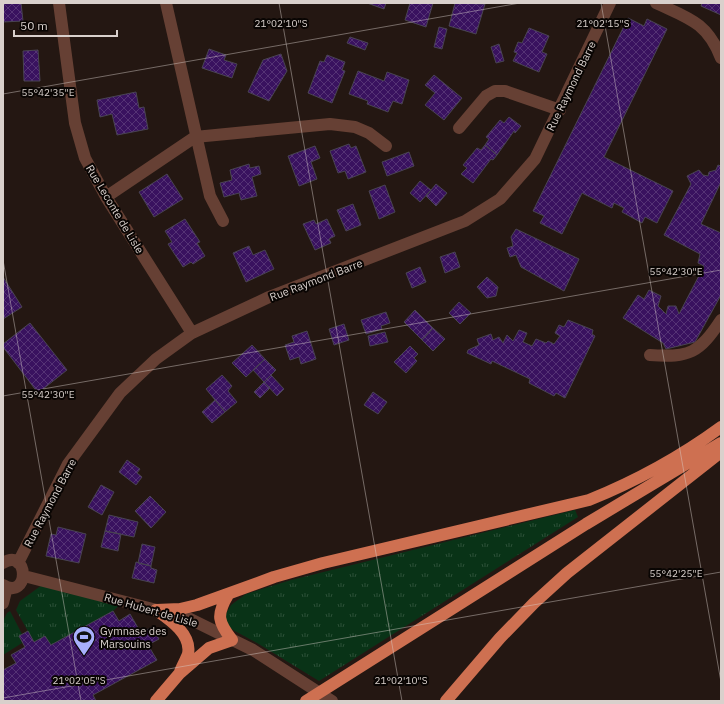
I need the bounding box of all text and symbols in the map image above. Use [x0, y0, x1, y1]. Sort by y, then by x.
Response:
scale bar [14, 12, 117, 38]
text: 21°02'10"S [254, 17, 308, 30]
text: 21°02'15"S [576, 17, 630, 30]
text: 50 m [20, 18, 48, 33]
street label: Rue Raymond Barre [543, 39, 599, 133]
text: 55°42'35"E [21, 86, 75, 99]
street label: Rue Leconte de Lisle [83, 162, 147, 256]
street label: Rue Raymond Barre [268, 256, 364, 304]
text: 55°42'30"E [649, 265, 703, 278]
text: 55°42'30"E [21, 388, 75, 401]
street label: Rue Raymond Barre [21, 456, 79, 550]
text: 55°42'25"E [649, 567, 703, 580]
street label: Rue Hubert de Lisle [103, 590, 199, 630]
sports icon: Gymnase des Marsouins [71, 624, 97, 657]
place label: Gymnase des Marsouins [100, 624, 167, 651]
text: 21°02'05"S [52, 674, 106, 687]
text: 21°02'10"S [374, 674, 428, 687]

